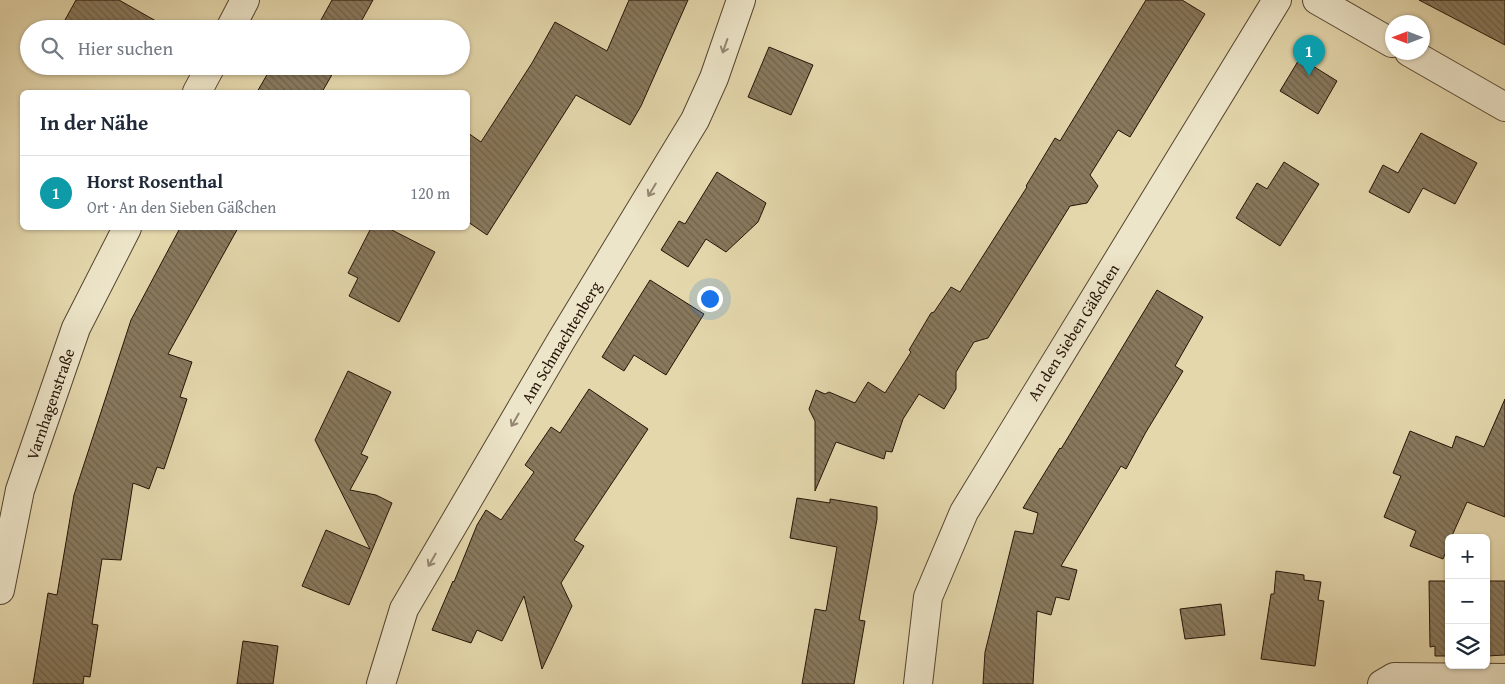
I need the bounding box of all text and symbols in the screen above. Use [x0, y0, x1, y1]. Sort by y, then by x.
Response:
north arrow [1385, 15, 1430, 60]
search box [20, 20, 470, 75]
icon: search [38, 34, 66, 62]
text: Hier suchen [78, 34, 173, 62]
pin: 1 [1293, 35, 1325, 76]
one-way arrow [720, 38, 729, 53]
text: In der Nähe [40, 107, 148, 138]
text: Horst Rosenthal [87, 167, 223, 195]
text: 1 [52, 181, 60, 205]
text: 120 m [410, 181, 450, 205]
one-way arrow [646, 183, 656, 197]
text: Ort · An den Sieben Gäßchen [87, 195, 276, 219]
street label: An den Sieben Gäßchen [1021, 259, 1125, 405]
street label: Am Schmachtenberg [515, 276, 607, 408]
your location [697, 286, 723, 312]
street label: Varnhagenstraße [20, 345, 80, 463]
one-way arrow [509, 412, 519, 427]
map controls [1445, 534, 1490, 669]
button: + [1445, 534, 1490, 579]
one-way arrow [427, 553, 437, 567]
button: − [1445, 579, 1490, 624]
button: layers [1445, 624, 1490, 669]

